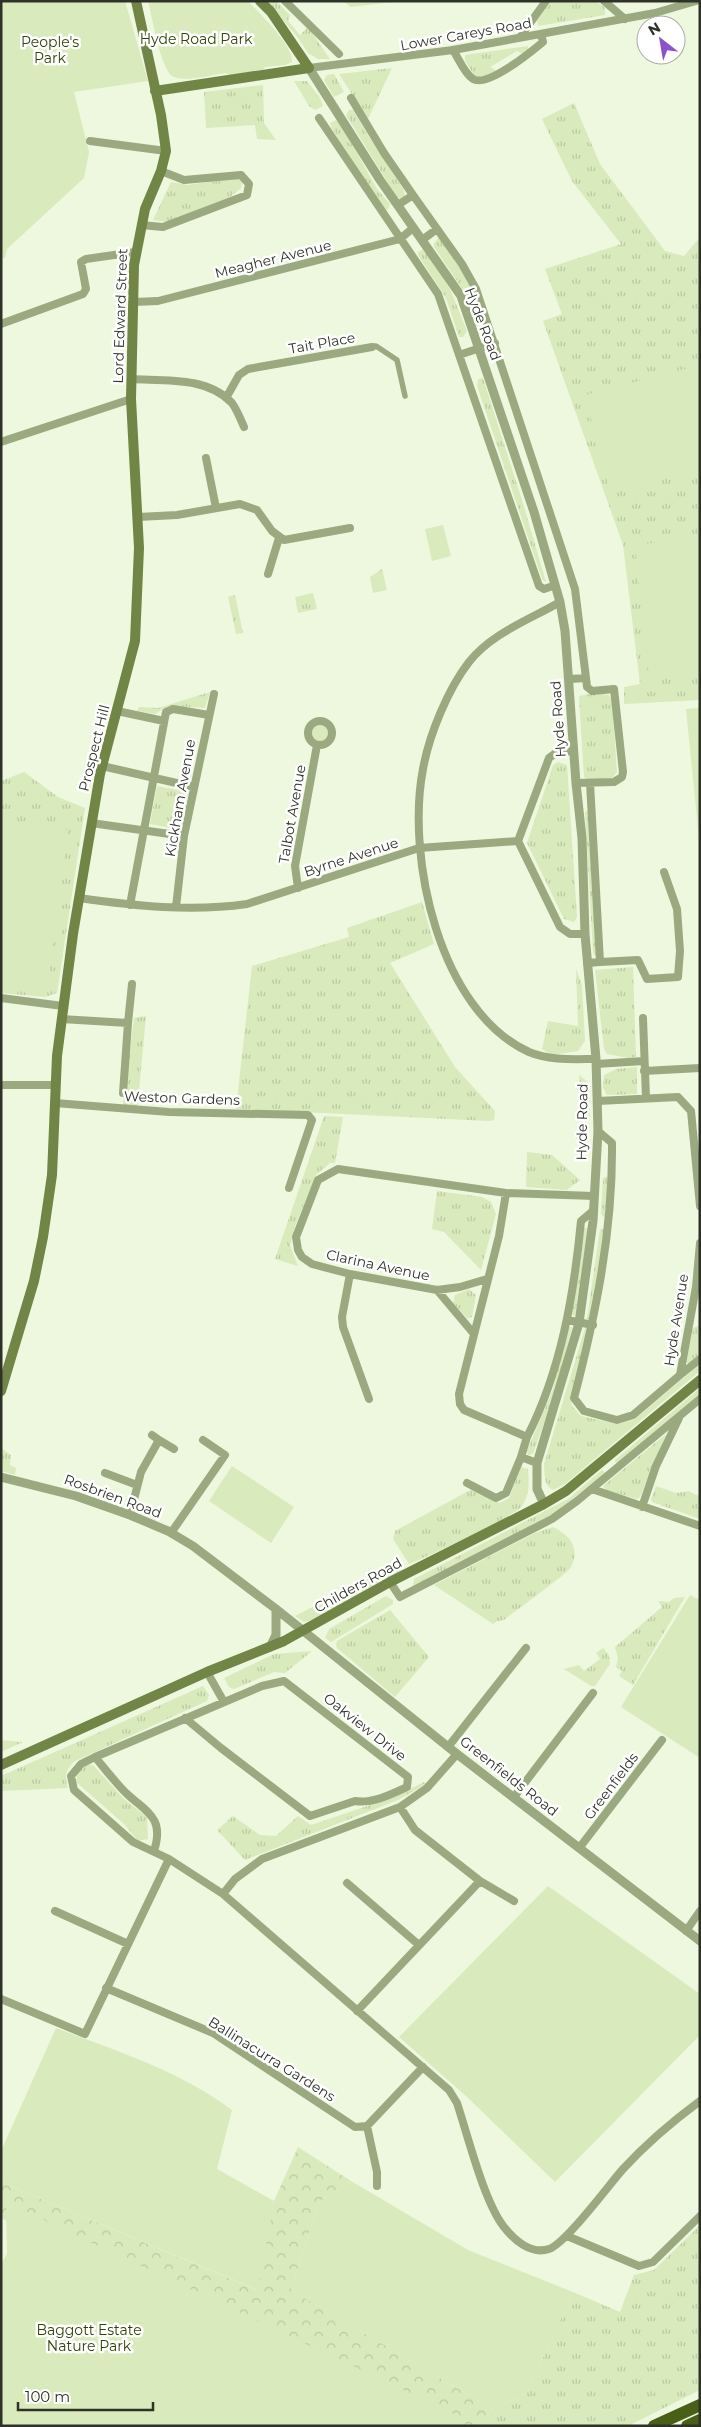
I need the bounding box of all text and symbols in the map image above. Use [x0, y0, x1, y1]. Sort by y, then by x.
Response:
street label: Lower Careys Road [399, 14, 533, 54]
north arrow [636, 15, 686, 65]
text: N [645, 18, 664, 39]
park label: Hyde Road Park [140, 30, 253, 48]
park label: People's Park [21, 33, 79, 67]
street label: Meagher Avenue [213, 236, 333, 282]
street label: Lord Edward Street [109, 248, 131, 384]
street label: Hyde Road [461, 285, 505, 363]
street label: Tait Place [287, 328, 357, 358]
street label: Hyde Road [546, 680, 570, 758]
street label: Prospect Hill [75, 703, 113, 793]
street label: Kickham Avenue [161, 738, 199, 858]
street label: Talbot Avenue [274, 763, 310, 865]
street label: Byrne Avenue [302, 833, 400, 881]
street label: Hyde Road [572, 1083, 592, 1161]
street label: Weston Gardens [124, 1087, 241, 1109]
street label: Clarina Avenue [325, 1245, 431, 1285]
street label: Hyde Avenue [660, 1273, 692, 1367]
street label: Rosbrien Road [62, 1470, 164, 1522]
street label: Childers Road [311, 1553, 405, 1617]
street label: Oakview Drive [320, 1689, 410, 1765]
street label: Greenfields Road [456, 1732, 562, 1820]
street label: Greenfields [580, 1749, 642, 1823]
street label: Ballinacurra Gardens [205, 2013, 339, 2106]
park label: Baggott Estate Nature Park [36, 2321, 142, 2355]
scale bar [18, 2380, 152, 2412]
text: 100 m [25, 2387, 70, 2406]

